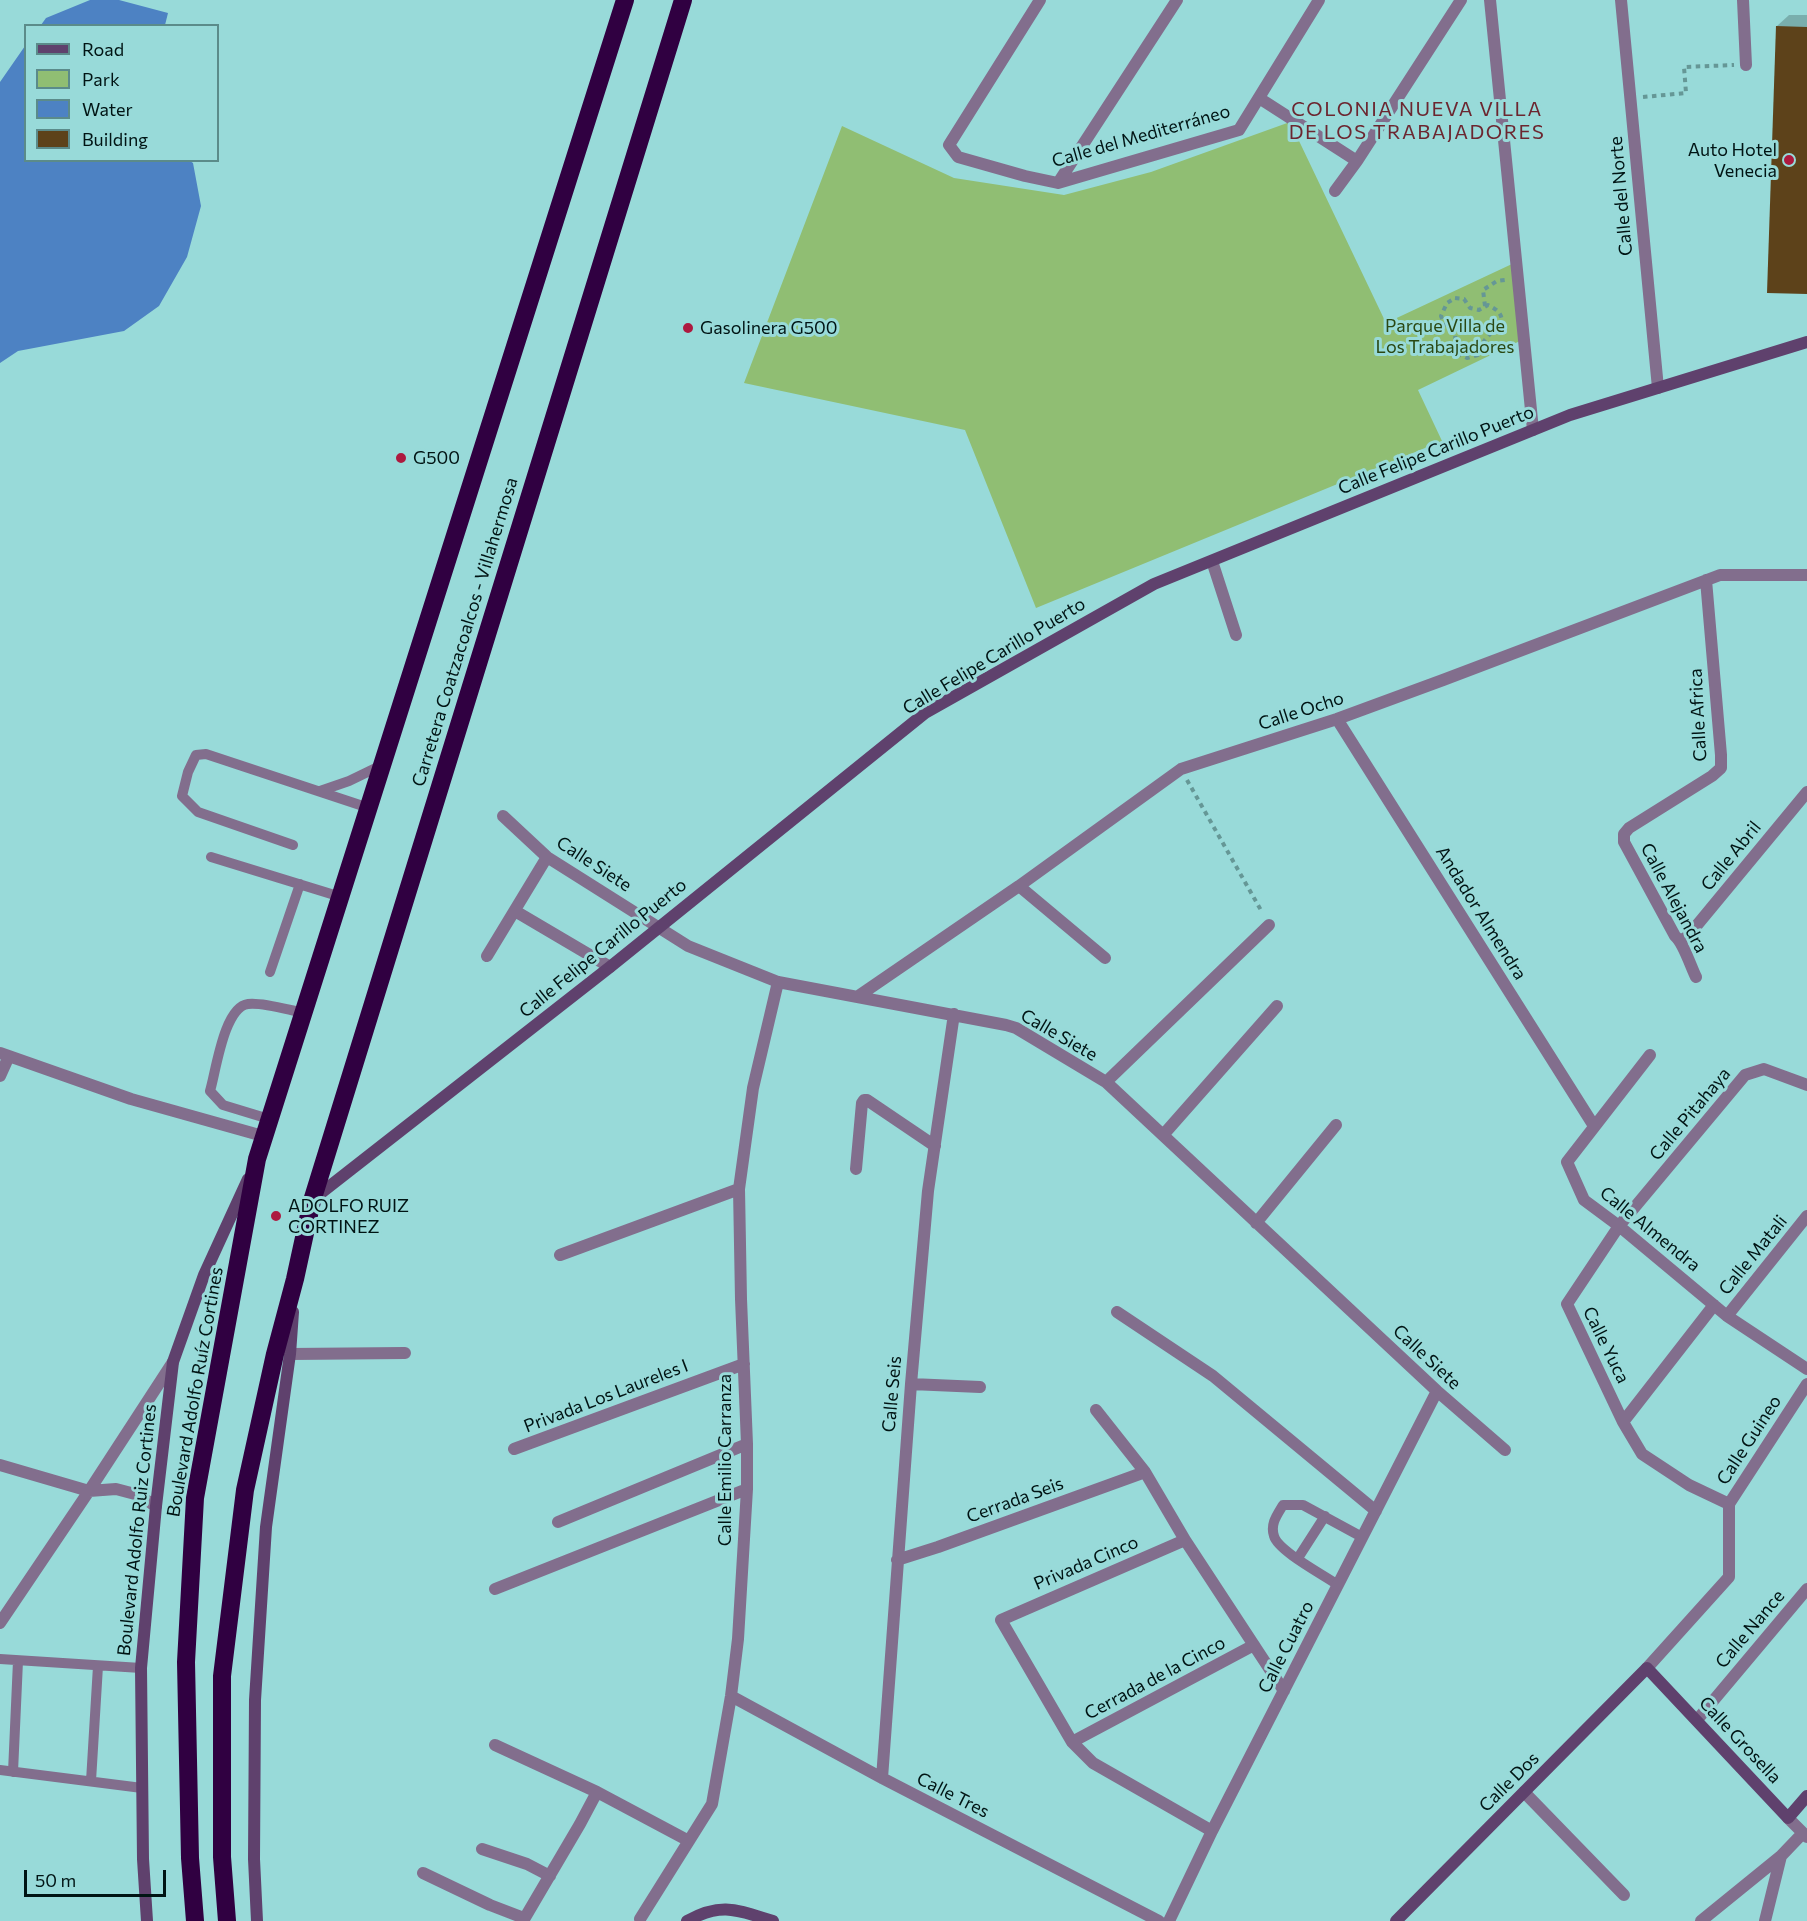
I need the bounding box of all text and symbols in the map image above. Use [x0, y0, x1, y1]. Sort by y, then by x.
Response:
legend [24, 24, 219, 162]
text: Road [82, 38, 124, 60]
text: Park [82, 68, 120, 90]
district label: COLONIA NUEVA VILLA DE LOS TRABAJADORES [1289, 97, 1545, 144]
text: Water [82, 98, 133, 120]
street label: Calle del Mediterráneo [1049, 100, 1233, 172]
text: Building [82, 128, 148, 150]
street label: Calle del Norte [1605, 135, 1637, 257]
place label: Auto Hotel Venecia [1688, 139, 1777, 182]
marker: Auto Hotel Venecia [1782, 153, 1796, 167]
park label: Parque Villa de Los Trabajadores [1376, 315, 1514, 358]
place label: Gasolinera G500 [700, 317, 837, 339]
marker: Gasolinera G500 [681, 321, 695, 335]
street label: Calle Felipe Carillo Puerto [1335, 401, 1537, 499]
place label: G500 [413, 447, 460, 469]
marker: G500 [394, 451, 408, 465]
street label: Carretera Coatzacoalcos - Villahermosa [408, 475, 522, 789]
street label: Calle Felipe Carillo Puerto [899, 593, 1089, 719]
street label: Calle Africa [1685, 668, 1711, 762]
street label: Calle Ocho [1256, 687, 1346, 735]
street label: Calle Abril [1696, 817, 1766, 895]
street label: Calle Siete [552, 832, 636, 896]
street label: Calle Alejandra [1636, 839, 1712, 957]
street label: Andador Almendra [1431, 842, 1531, 984]
street label: Calle Felipe Carillo Puerto [515, 874, 691, 1022]
street label: Calle Siete [1017, 1004, 1101, 1066]
street label: Calle Pitahaya [1645, 1063, 1735, 1165]
street label: Calle Almendra [1595, 1182, 1705, 1276]
place label: ADOLFO RUIZ CORTINEZ [288, 1195, 409, 1238]
marker: ADOLFO RUIZ CORTINEZ [269, 1209, 283, 1223]
street label: Calle Matali [1714, 1211, 1792, 1299]
street label: Boulevard Adolfo Ruíz Cortines [162, 1265, 228, 1519]
street label: Calle Yuca [1578, 1303, 1634, 1387]
street label: Calle Siete [1389, 1320, 1465, 1394]
street label: Privada Los Laureles I [521, 1355, 691, 1437]
street label: Calle Seis [878, 1355, 906, 1433]
street label: Calle Emilio Carranza [714, 1374, 736, 1546]
street label: Calle Guineo [1712, 1391, 1786, 1489]
street label: Boulevard Adolfo Ruiz Cortines [113, 1403, 161, 1657]
street label: Cerrada Seis [964, 1472, 1066, 1528]
street label: Privada Cinco [1030, 1531, 1142, 1595]
street label: Calle Nance [1711, 1585, 1789, 1673]
street label: Calle Cuatro [1254, 1597, 1318, 1697]
street label: Cerrada de la Cinco [1081, 1632, 1229, 1724]
street label: Calle Grosella [1694, 1692, 1786, 1788]
street label: Calle Dos [1475, 1748, 1543, 1816]
street label: Calle Tres [913, 1768, 993, 1822]
scale bar [27, 1858, 170, 1896]
text: 50 m [35, 1869, 76, 1891]

